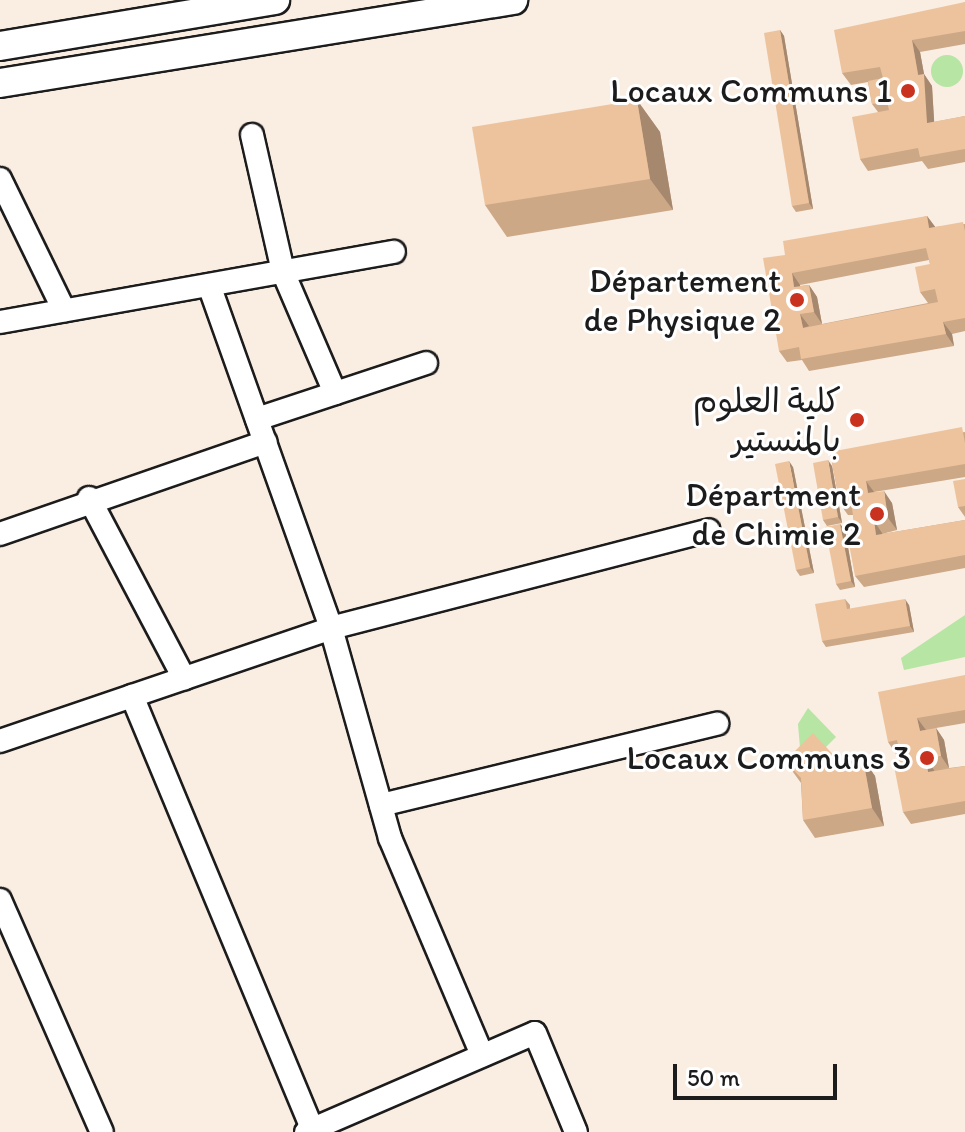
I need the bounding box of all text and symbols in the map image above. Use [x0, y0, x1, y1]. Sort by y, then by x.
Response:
place label: Locaux Communs 1 [611, 71, 892, 111]
marker: Locaux Communs 1 [899, 82, 917, 100]
place label: Département de Physique 2 [583, 260, 781, 340]
marker: Département de Physique 2 [788, 291, 806, 309]
place label: كلية العلوم بالمنستير [693, 380, 841, 460]
marker: كلية العلوم بالمنستير [848, 411, 866, 429]
place label: Départment de Chimie 2 [685, 474, 861, 554]
marker: Départment de Chimie 2 [868, 505, 886, 523]
place label: Locaux Communs 3 [627, 738, 911, 778]
marker: Locaux Communs 3 [918, 749, 936, 767]
scale bar [677, 1048, 841, 1098]
text: 50 m [687, 1063, 740, 1092]

